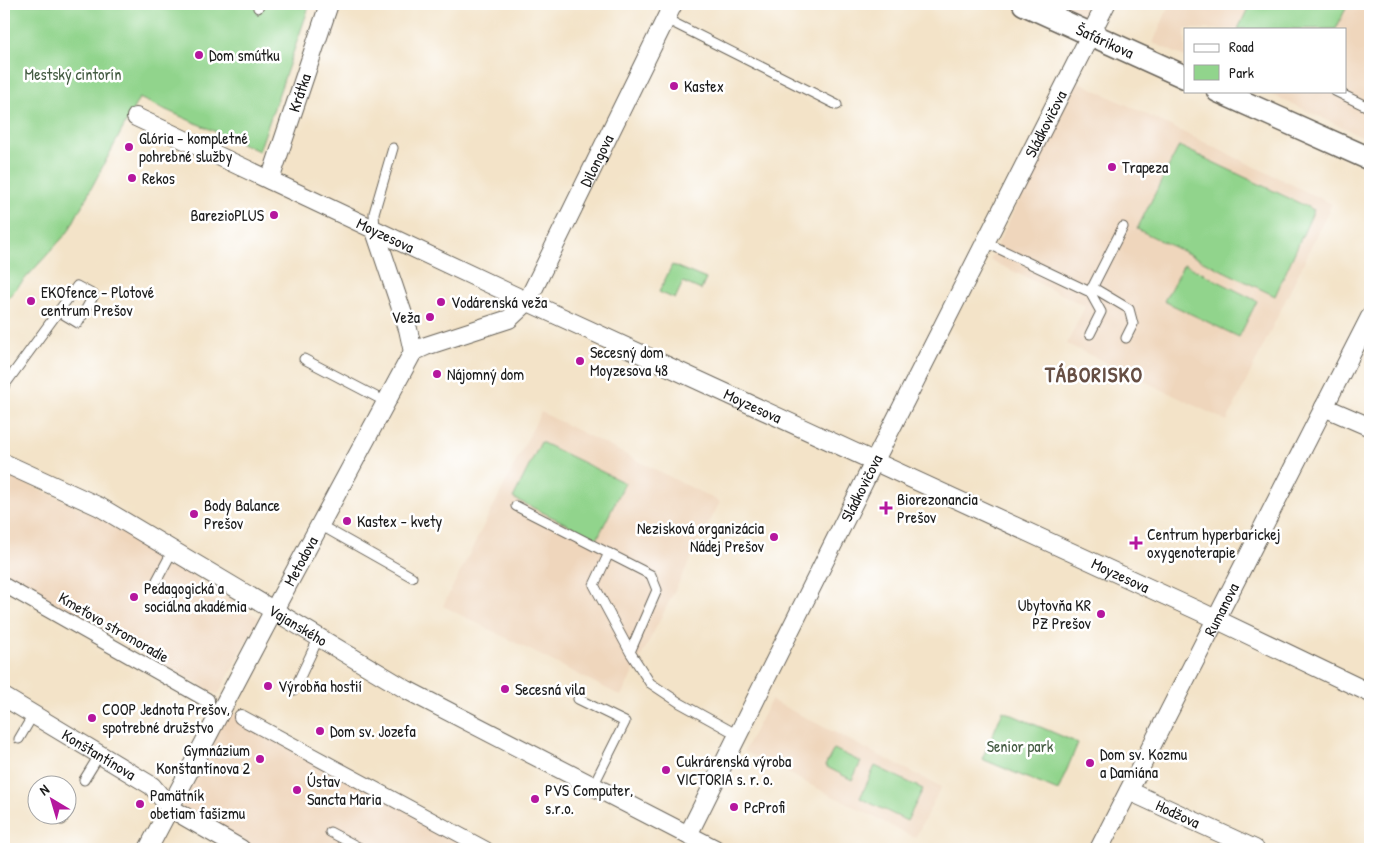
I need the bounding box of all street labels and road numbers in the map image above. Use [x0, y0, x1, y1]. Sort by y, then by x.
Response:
street label: Šafárikova [1073, 18, 1137, 63]
street label: Krátka [283, 71, 316, 115]
street label: Sládkovičova [1019, 86, 1072, 161]
street label: Dilongova [574, 131, 618, 190]
street label: Moyzesova [353, 212, 418, 258]
street label: Moyzesova [720, 383, 785, 428]
street label: Sládkovičova [835, 450, 887, 525]
street label: Metodova [278, 532, 323, 590]
street label: Moyzesova [1088, 552, 1153, 598]
street label: Rumanova [1198, 579, 1244, 640]
street label: Kmeťovo stromoradie [55, 586, 174, 668]
street label: Vajanského [264, 599, 332, 651]
street label: Konštantínova [58, 723, 140, 785]
street label: Hodžova [1152, 794, 1204, 833]

